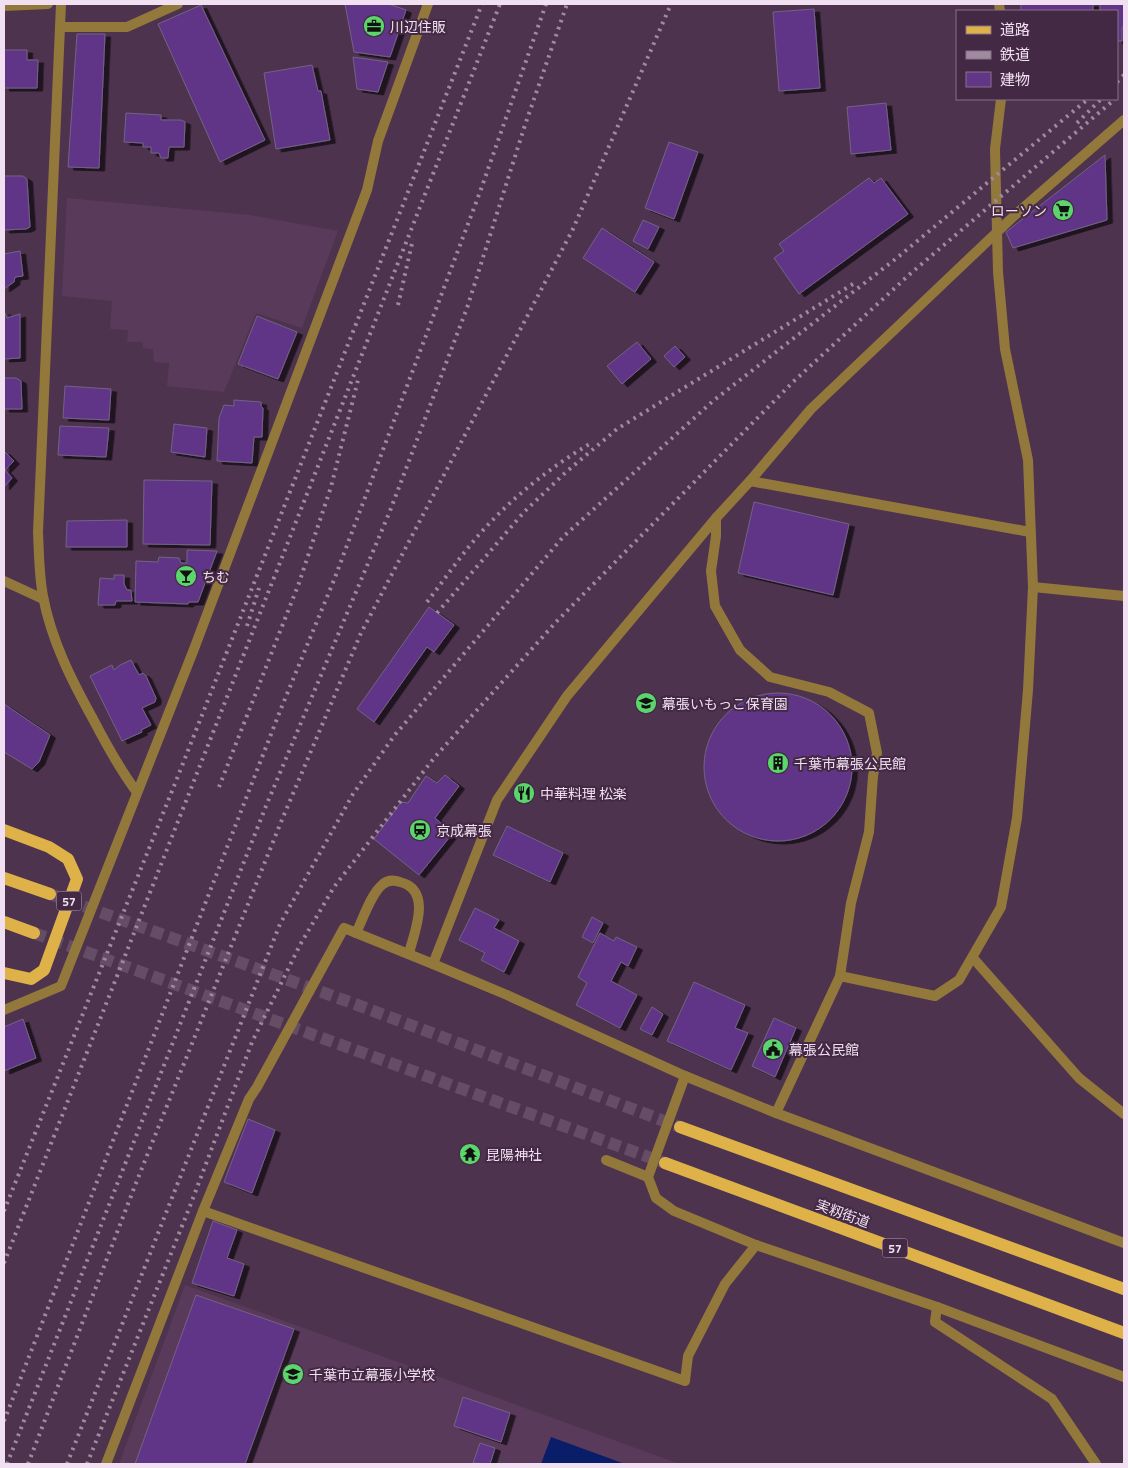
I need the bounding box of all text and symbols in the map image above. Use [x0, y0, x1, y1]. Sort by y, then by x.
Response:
legend [956, 10, 1118, 100]
office icon: 川辺住販 [362, 14, 386, 38]
place label: 川辺住販 [390, 16, 446, 37]
text: 道路 [1000, 18, 1030, 41]
text: 鉄道 [1000, 43, 1030, 66]
text: 建物 [1000, 68, 1030, 91]
supermarket icon: ローソン [1051, 198, 1075, 222]
place label: ローソン [991, 200, 1047, 221]
bar icon: ちむ [174, 564, 198, 588]
place label: ちむ [202, 566, 230, 587]
school or university icon: 幕張いもっこ保育園 [634, 691, 658, 715]
place label: 幕張いもっこ保育園 [662, 693, 788, 714]
building icon: 千葉市幕張公民館 [766, 751, 790, 775]
place label: 千葉市幕張公民館 [794, 753, 906, 774]
restaurant icon: 中華料理 松楽 [512, 781, 536, 805]
place label: 中華料理 松楽 [540, 783, 627, 804]
station icon: 京成幕張 [408, 818, 432, 842]
place label: 京成幕張 [436, 820, 492, 841]
road number: 57 [56, 891, 82, 910]
public building icon: 幕張公民館 [761, 1037, 785, 1061]
place label: 幕張公民館 [789, 1039, 859, 1060]
temple icon: 昆陽神社 [458, 1142, 482, 1166]
place label: 昆陽神社 [486, 1144, 542, 1165]
street label: 実籾街道 [813, 1194, 873, 1232]
road number: 57 [882, 1238, 908, 1258]
school or university icon: 千葉市立幕張小学校 [281, 1362, 305, 1386]
place label: 千葉市立幕張小学校 [309, 1364, 435, 1385]

